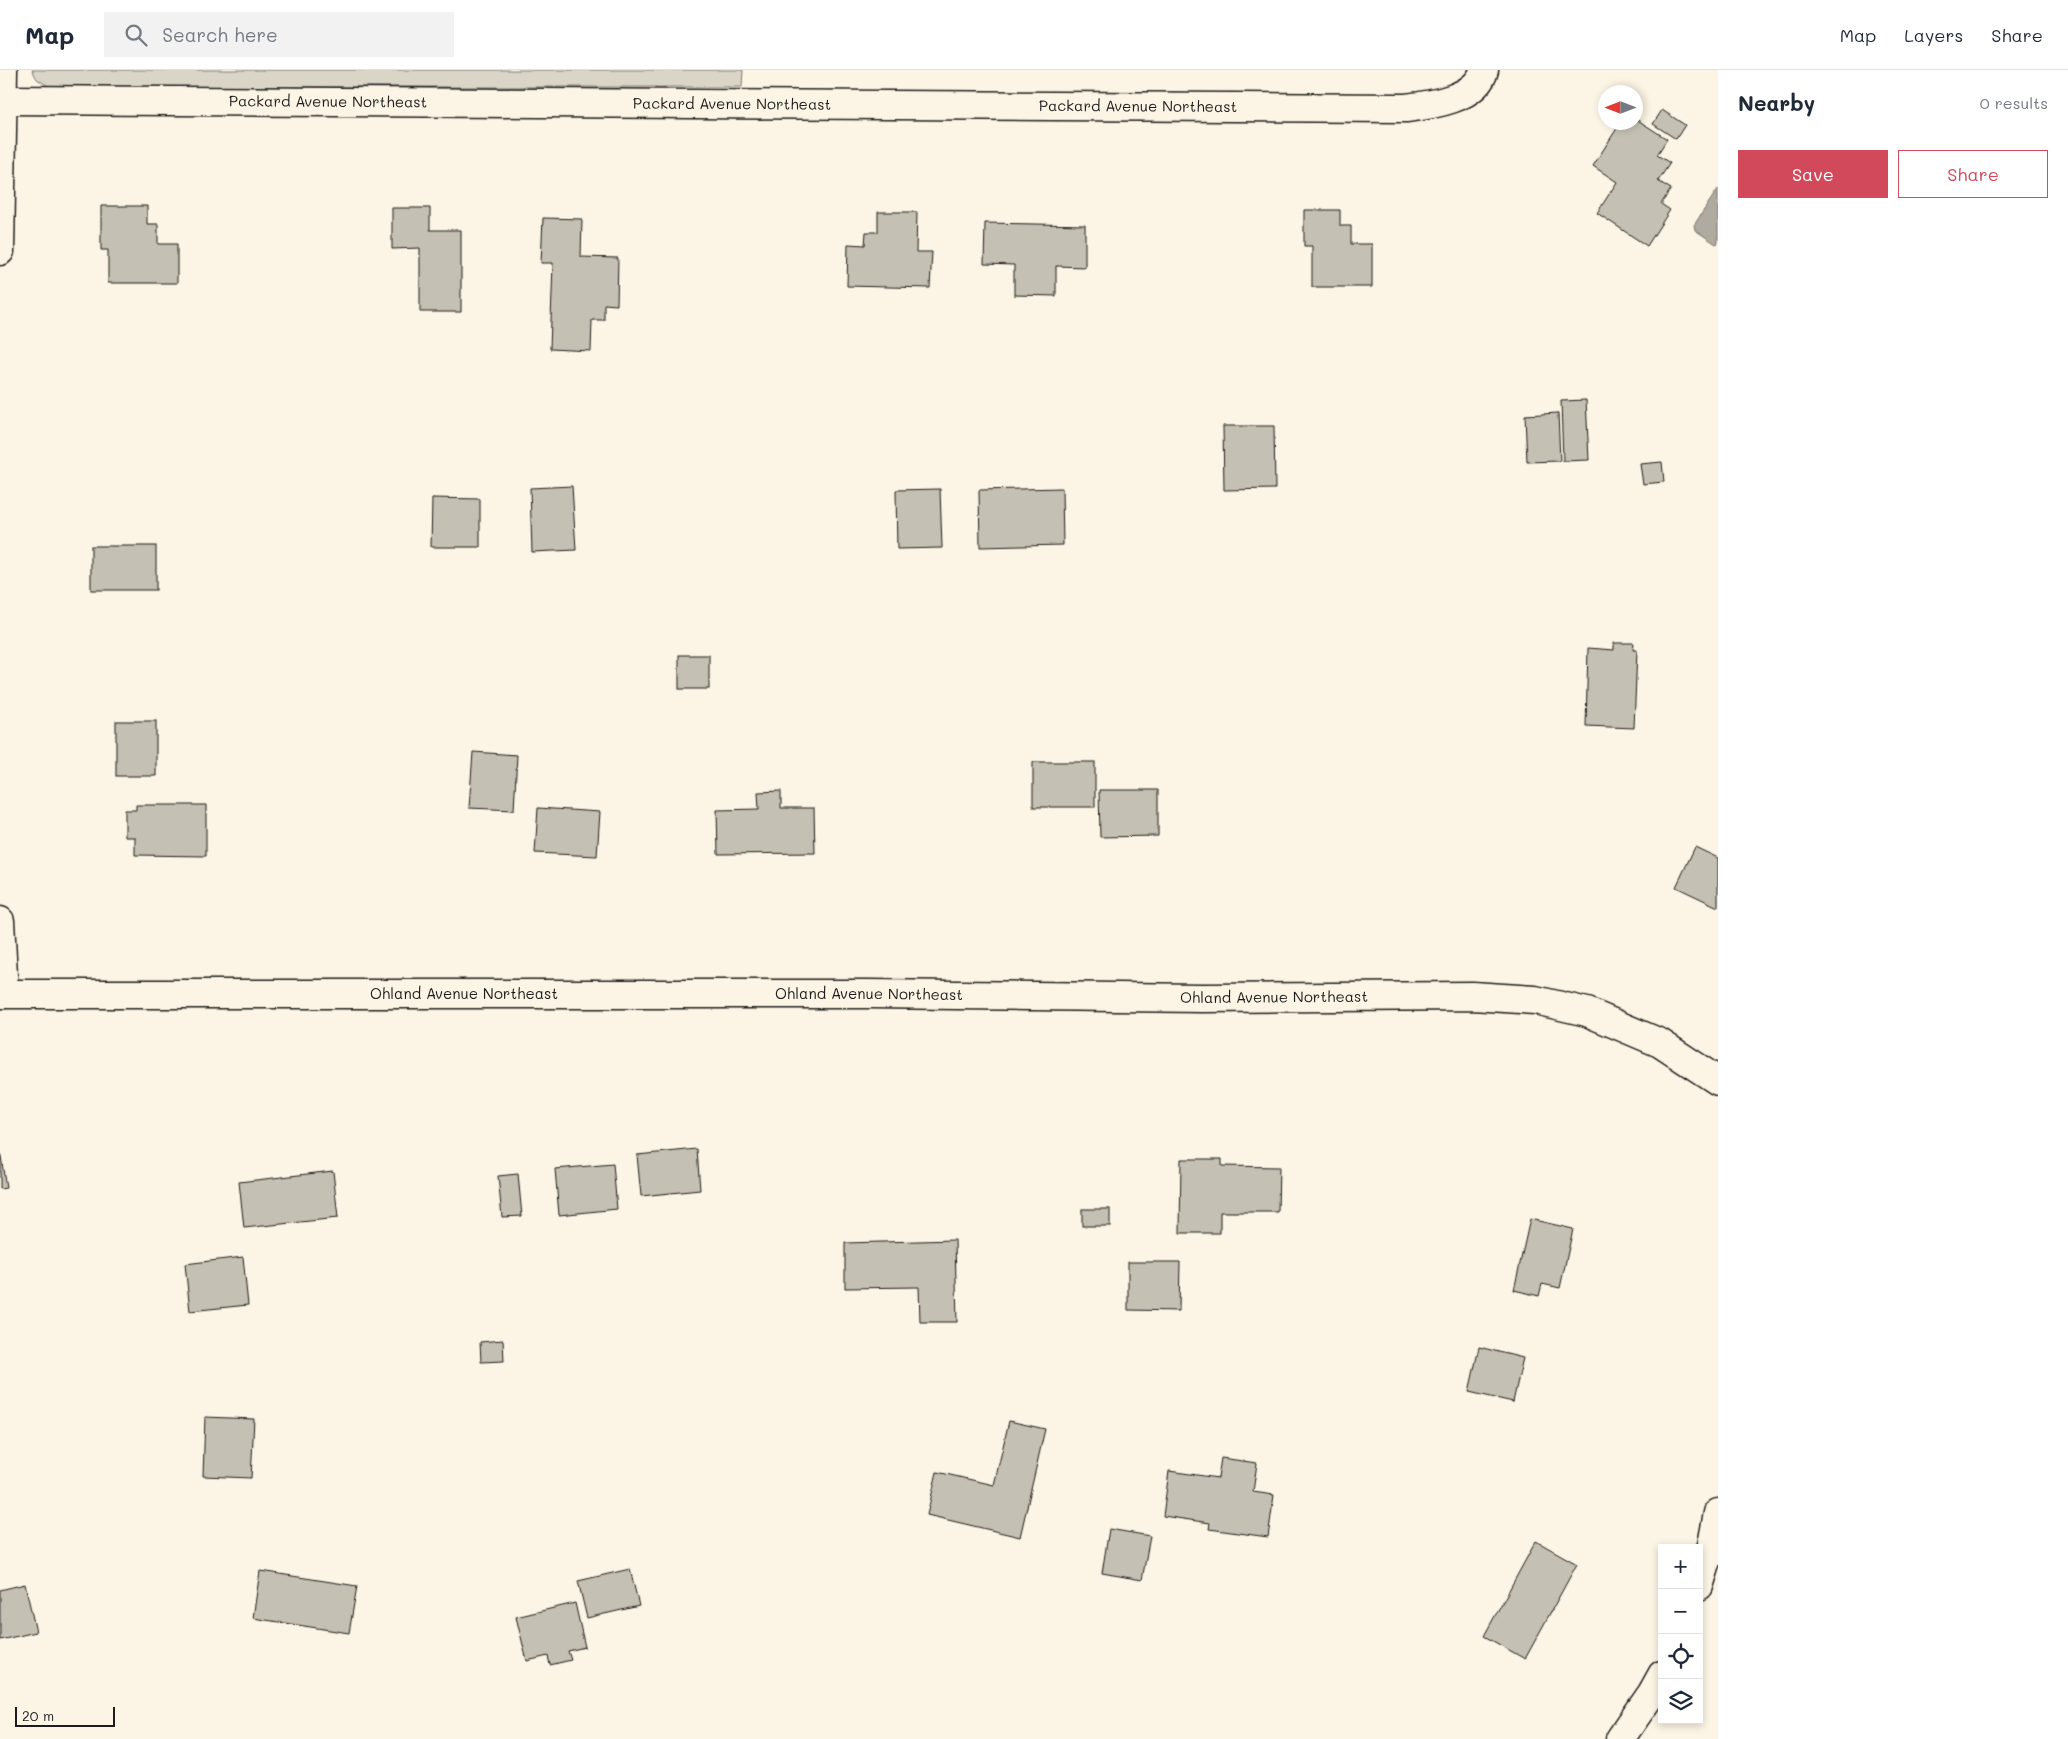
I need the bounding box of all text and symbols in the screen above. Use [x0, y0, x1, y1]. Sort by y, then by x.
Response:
search box [104, 12, 454, 57]
text: Map [25, 19, 74, 50]
icon: search [122, 21, 150, 49]
text: Search here [162, 22, 278, 47]
text: Map [1840, 23, 1876, 47]
text: Layers [1904, 23, 1963, 47]
text: Share [1991, 23, 2043, 47]
north arrow [1598, 85, 1643, 130]
text: Nearby [1738, 89, 1815, 116]
street label: Packard Avenue Northeast [229, 90, 427, 111]
text: 0 results [1980, 92, 2048, 113]
street label: Packard Avenue Northeast [633, 93, 831, 114]
street label: Packard Avenue Northeast [1039, 95, 1237, 116]
button: Save [1738, 150, 1888, 198]
button: Share [1898, 150, 2048, 198]
street label: Ohland Avenue Northeast [370, 983, 558, 1003]
street label: Ohland Avenue Northeast [775, 983, 963, 1004]
street label: Ohland Avenue Northeast [1180, 986, 1368, 1007]
map controls [1658, 1544, 1703, 1724]
button: + [1658, 1544, 1703, 1589]
button: − [1658, 1589, 1703, 1634]
button: locate [1658, 1634, 1703, 1679]
button: layers [1658, 1679, 1703, 1724]
scale bar [15, 1704, 115, 1727]
text: 20 m [22, 1706, 54, 1725]

